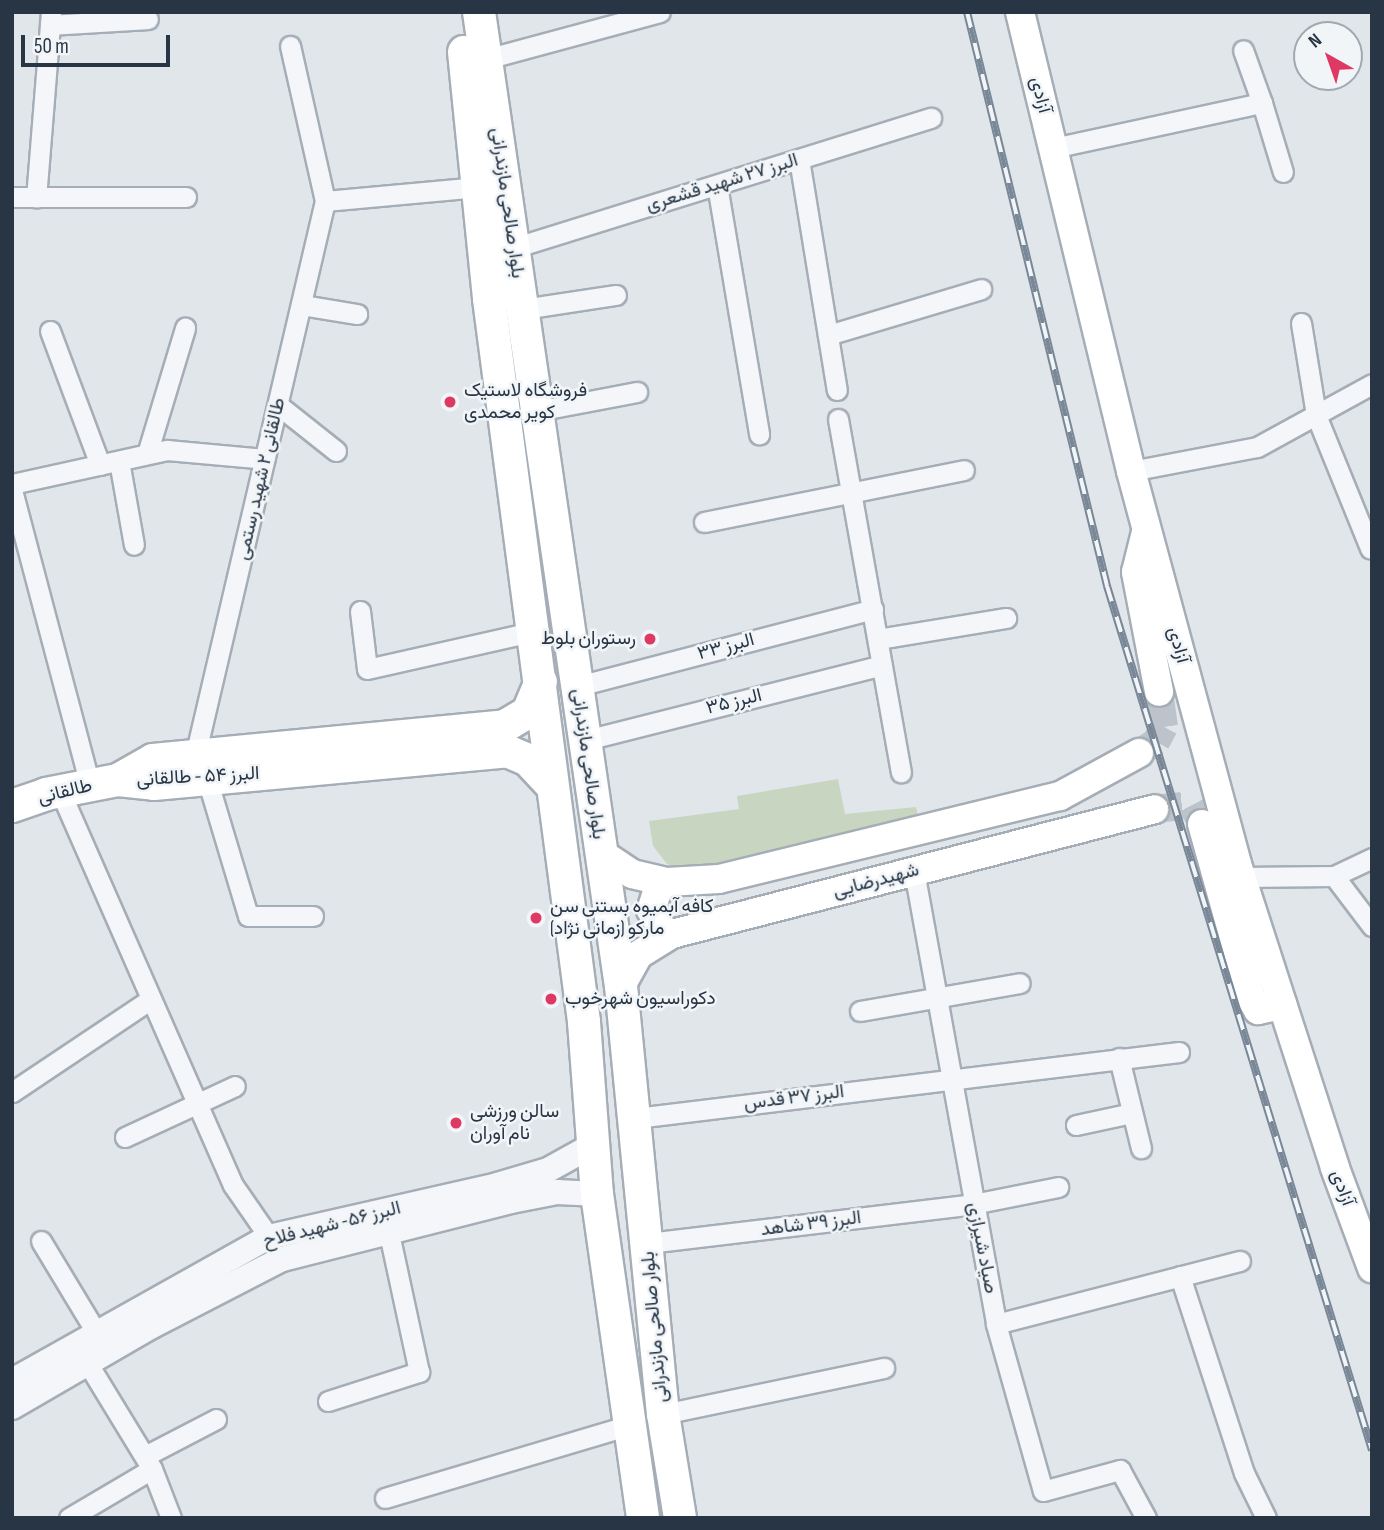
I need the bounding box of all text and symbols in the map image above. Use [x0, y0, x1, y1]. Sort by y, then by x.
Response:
scale bar [24, 21, 173, 65]
north arrow [1293, 21, 1363, 91]
text: N [1304, 29, 1327, 53]
text: 50 m [34, 34, 69, 59]
street label: آزادی [1025, 75, 1055, 115]
street label: بلوار صالحی مازندرانی [485, 126, 529, 280]
street label: البرز ۲۷ شهید قشعری [643, 149, 801, 217]
place label: فروشگاه لاستیک کویر محمدی [464, 380, 587, 424]
marker: فروشگاه لاستیک کویر محمدی [442, 394, 458, 410]
street label: طالقانی ۲ شهید رستمی [231, 396, 291, 562]
street label: آزادی [1162, 624, 1194, 666]
place label: رستوران بلوط [541, 628, 636, 650]
street label: البرز ۳۳ [695, 628, 757, 666]
marker: رستوران بلوط [642, 631, 658, 647]
street label: البرز ۳۵ [704, 684, 764, 720]
street label: بلوار صالحی مازندرانی [566, 687, 610, 841]
street label: البرز ۵۴ - طالقانی [136, 762, 260, 792]
street label: طالقانی [36, 774, 94, 810]
street label: شهیدرضایی [830, 859, 922, 903]
place label: کافه آبمیوه بستنی سن مارکو (زمانی نژاد) [550, 896, 713, 940]
marker: کافه آبمیوه بستنی سن مارکو (زمانی نژاد) [528, 910, 544, 926]
place label: دکوراسیون شهرخوب [565, 988, 716, 1010]
marker: دکوراسیون شهرخوب [543, 991, 559, 1007]
street label: البرز ۳۷ قدس [742, 1081, 846, 1115]
place label: سالن ورزشی نام آوران [470, 1101, 559, 1145]
marker: سالن ورزشی نام آوران [448, 1115, 464, 1131]
street label: آزادی [1325, 1167, 1359, 1209]
street label: البرز ۵۶- شهید فلاح [261, 1197, 403, 1253]
street label: صیاد شیرازی [962, 1200, 1002, 1296]
street label: البرز ۳۹ شاهد [759, 1207, 863, 1241]
street label: بلوار صالحی مازندرانی [637, 1250, 673, 1404]

